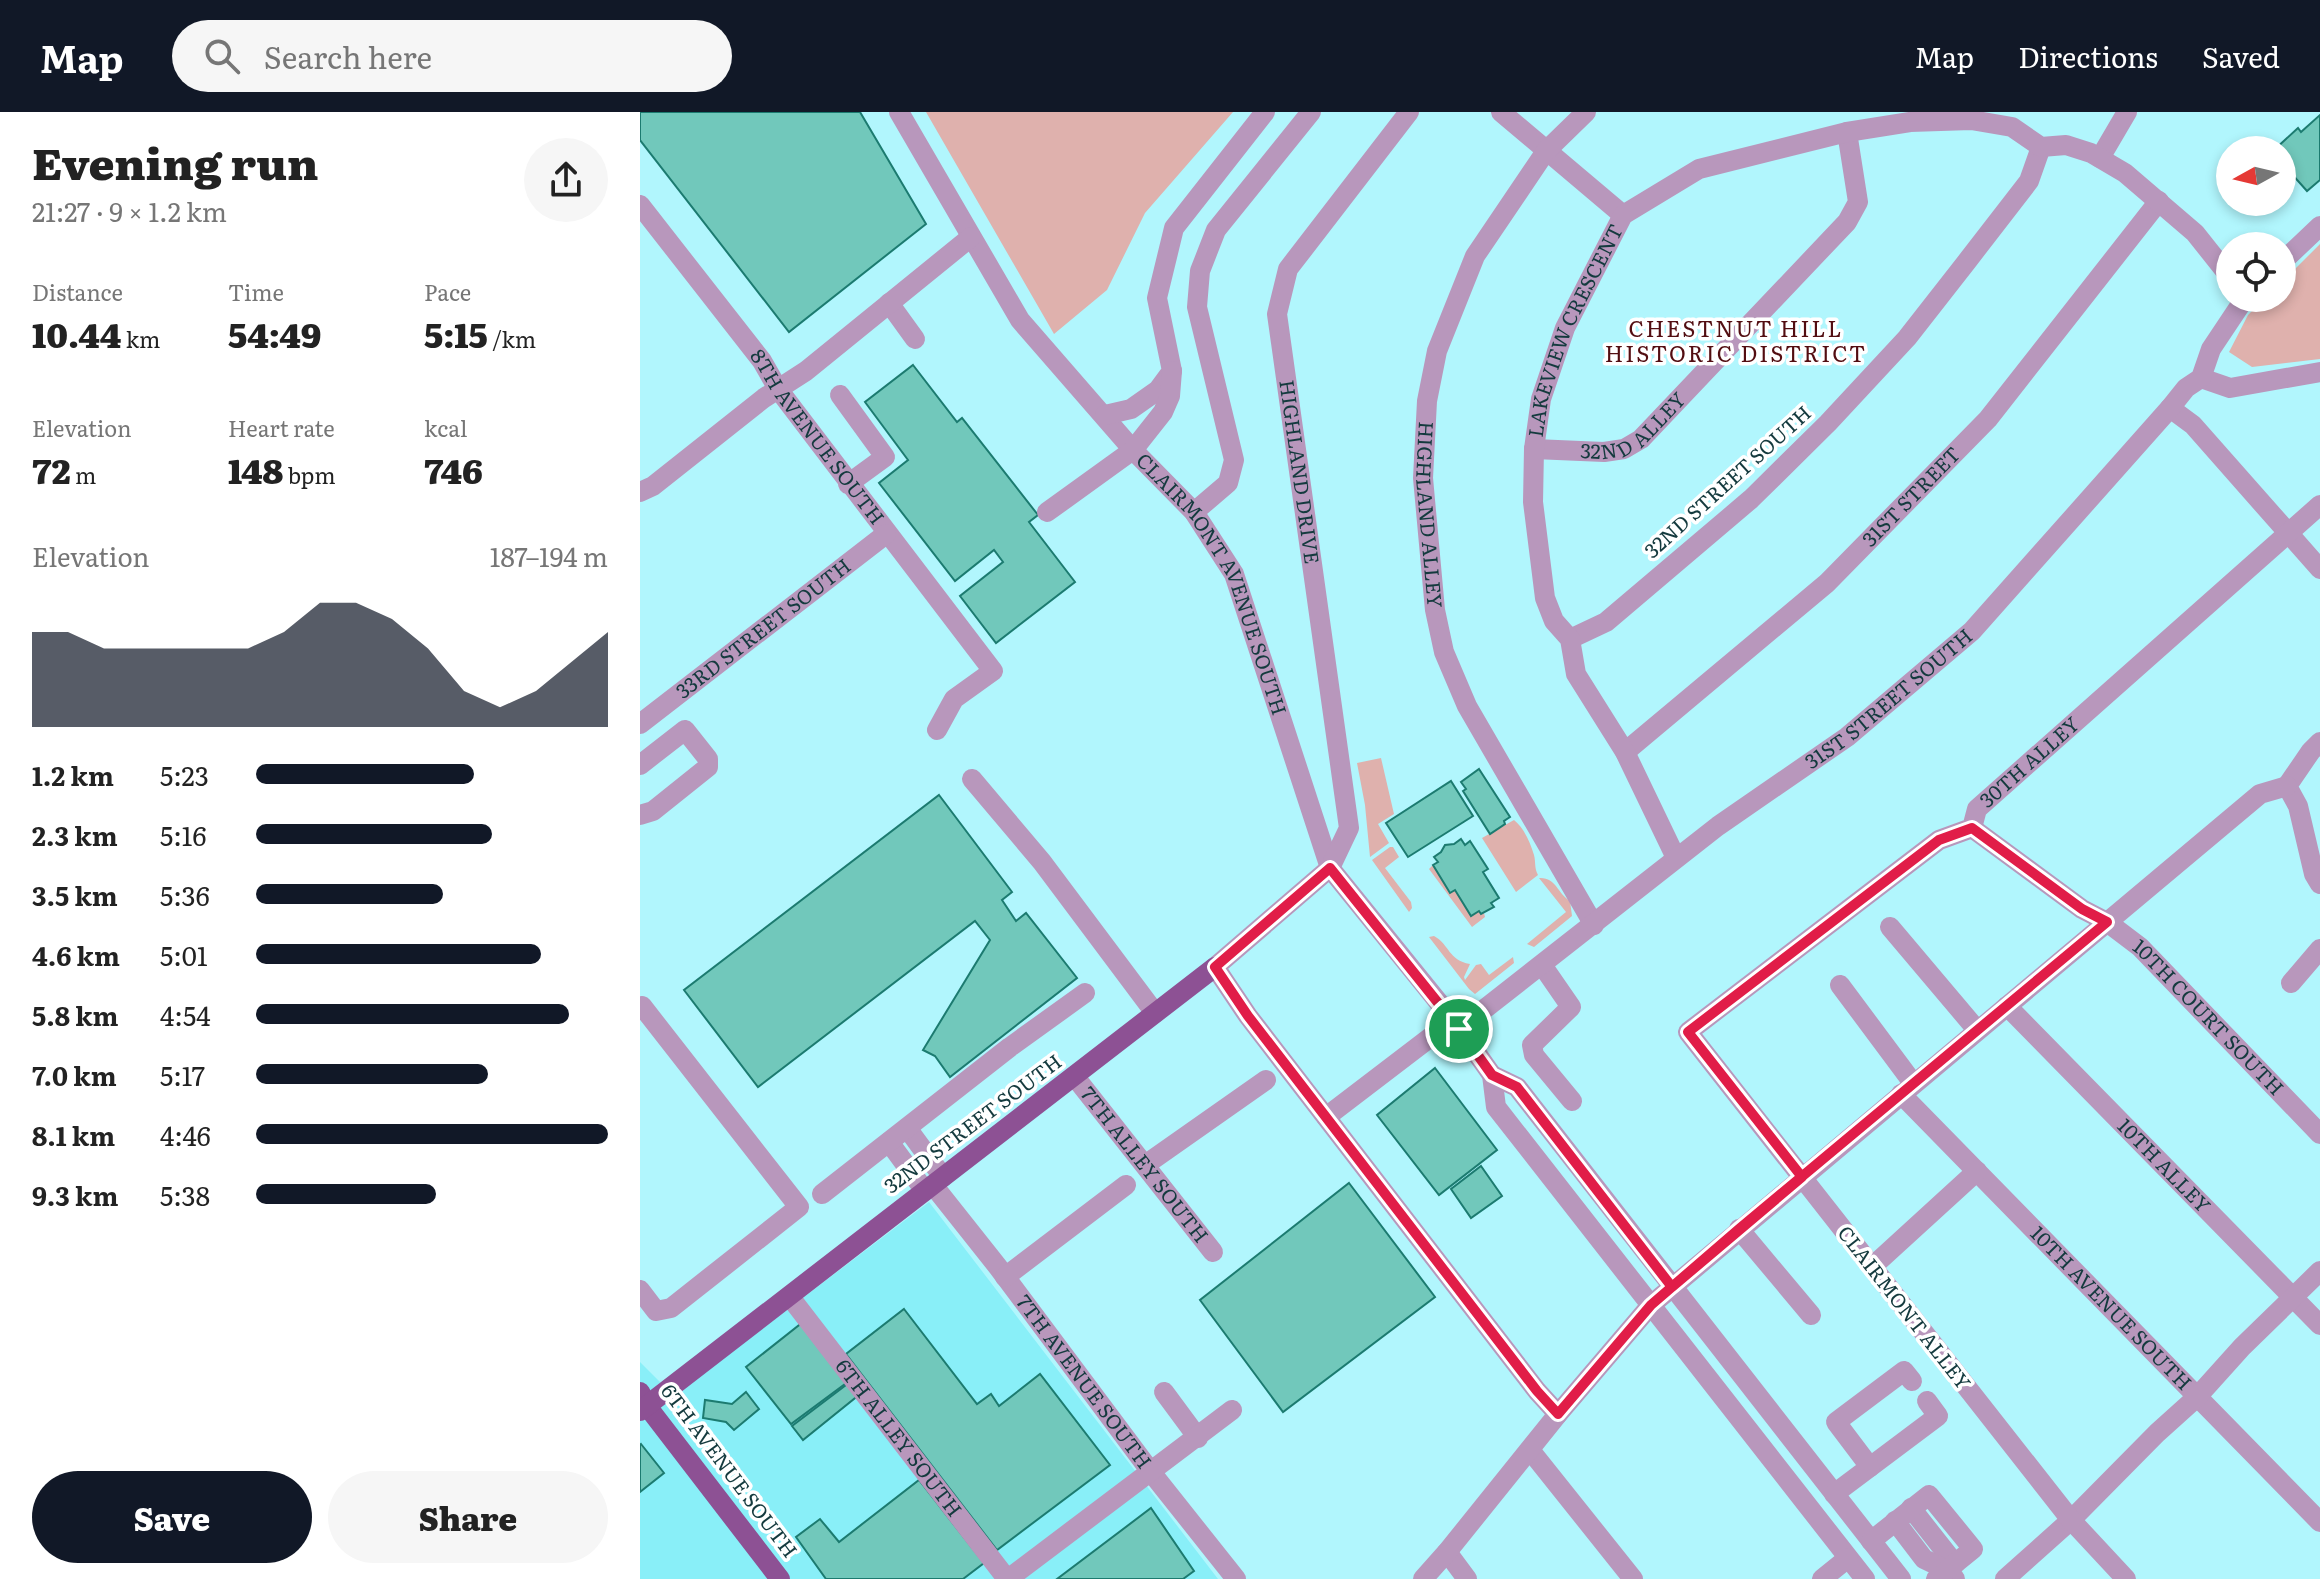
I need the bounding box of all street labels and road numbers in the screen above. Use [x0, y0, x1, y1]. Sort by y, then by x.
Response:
street label: LAKEVIEW CRESCENT [1519, 218, 1629, 439]
street label: 8TH AVENUE SOUTH [745, 341, 893, 530]
street label: HIGHLAND DRIVE [1273, 378, 1329, 566]
street label: 32ND ALLEY [1580, 384, 1691, 465]
street label: 32ND STREET SOUTH [1636, 397, 1817, 564]
street label: HIGHLAND ALLEY [1410, 421, 1452, 609]
street label: 31ST STREET [1854, 439, 1966, 552]
street label: CLAIRMONT AVENUE SOUTH [1130, 445, 1296, 719]
street label: 33RD STREET SOUTH [668, 550, 856, 704]
street label: 31ST STREET SOUTH [1798, 620, 1978, 775]
street label: 30TH ALLEY [1972, 708, 2085, 814]
street label: 10TH COURT SOUTH [2128, 930, 2292, 1101]
street label: 32ND STREET SOUTH [877, 1046, 1067, 1199]
street label: 7TH ALLEY SOUTH [1075, 1079, 1217, 1248]
street label: 10TH ALLEY [2112, 1110, 2219, 1219]
street label: CLAIRMONT ALLEY [1832, 1218, 1979, 1395]
street label: 10TH AVENUE SOUTH [2025, 1218, 2200, 1396]
street label: 7TH AVENUE SOUTH [1010, 1287, 1160, 1474]
street label: 6TH ALLEY SOUTH [830, 1352, 971, 1522]
street label: 6TH AVENUE SOUTH [655, 1377, 806, 1563]

